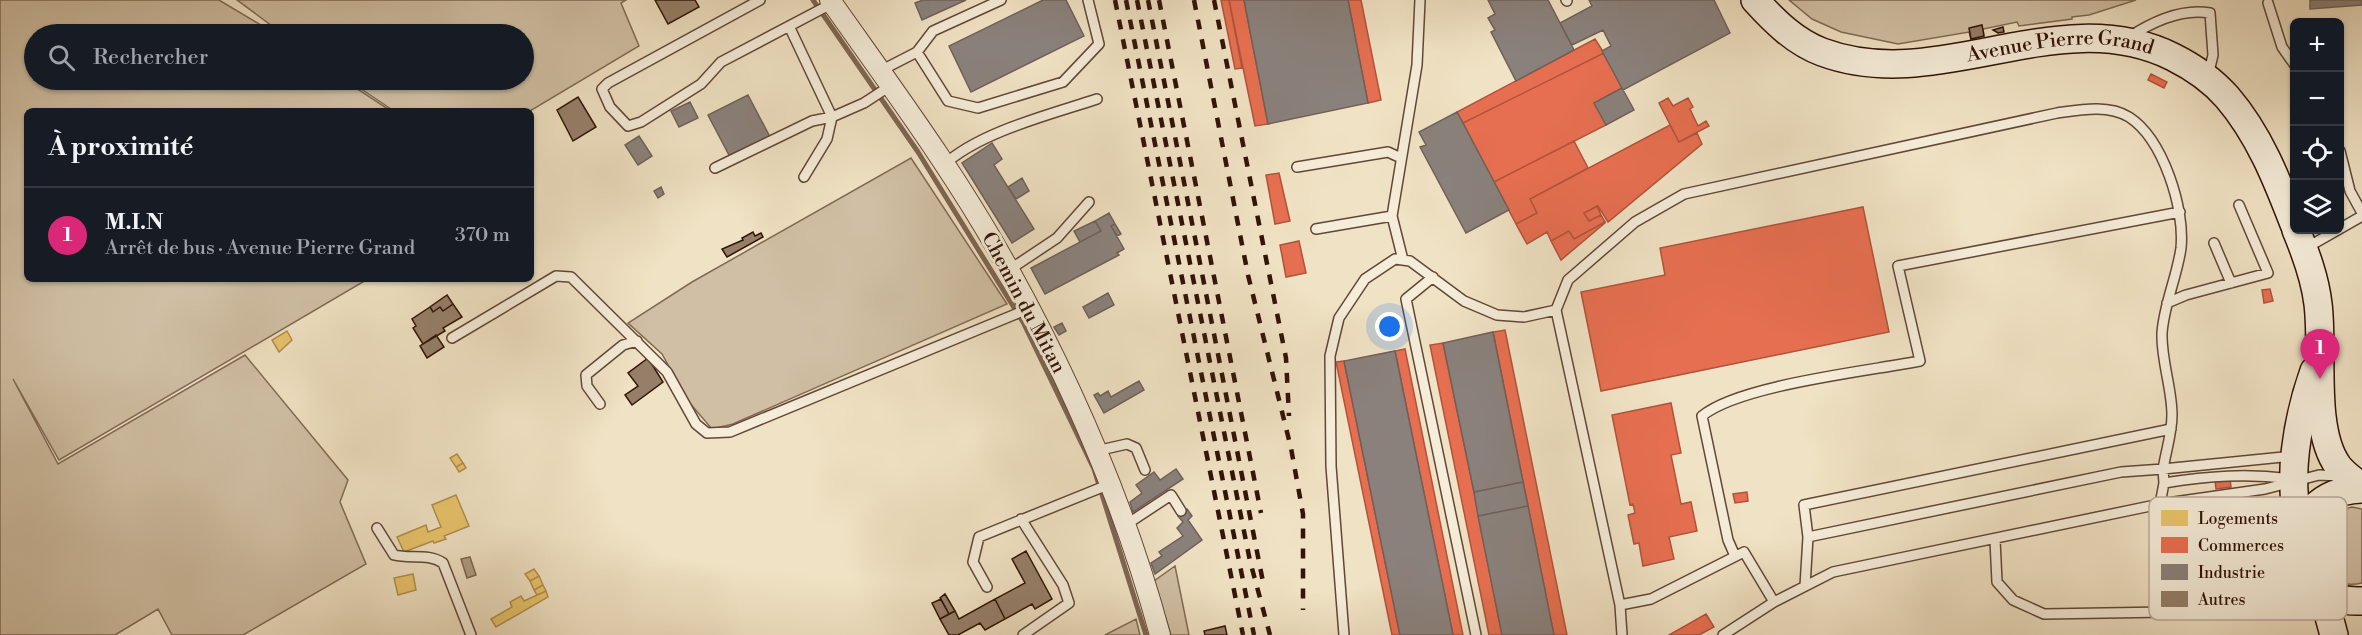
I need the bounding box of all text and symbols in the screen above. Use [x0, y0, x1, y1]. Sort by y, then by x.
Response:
map controls [2290, 18, 2344, 234]
button: + [2290, 18, 2344, 72]
search box [24, 24, 534, 90]
street label: Avenue Pierre Grand [1964, 26, 2158, 68]
icon: search [45, 41, 78, 74]
text: Rechercher [93, 44, 208, 71]
button: − [2290, 72, 2344, 126]
button: locate [2290, 126, 2344, 180]
text: À proximité [48, 131, 193, 163]
button: layers [2290, 180, 2344, 234]
text: M.I.N [105, 209, 163, 236]
text: 1 [63, 223, 72, 248]
text: 370 m [455, 223, 510, 248]
street label: Chemin du Mitan [975, 228, 1071, 378]
text: Arrêt de bus · Avenue Pierre Grand [105, 236, 415, 261]
your location [1375, 312, 1404, 341]
pin: 1 [2300, 330, 2340, 379]
legend [2149, 497, 2347, 620]
text: Logements [2198, 509, 2278, 529]
text: Commerces [2198, 536, 2284, 556]
text: Industrie [2198, 563, 2265, 583]
text: Autres [2197, 590, 2246, 610]

